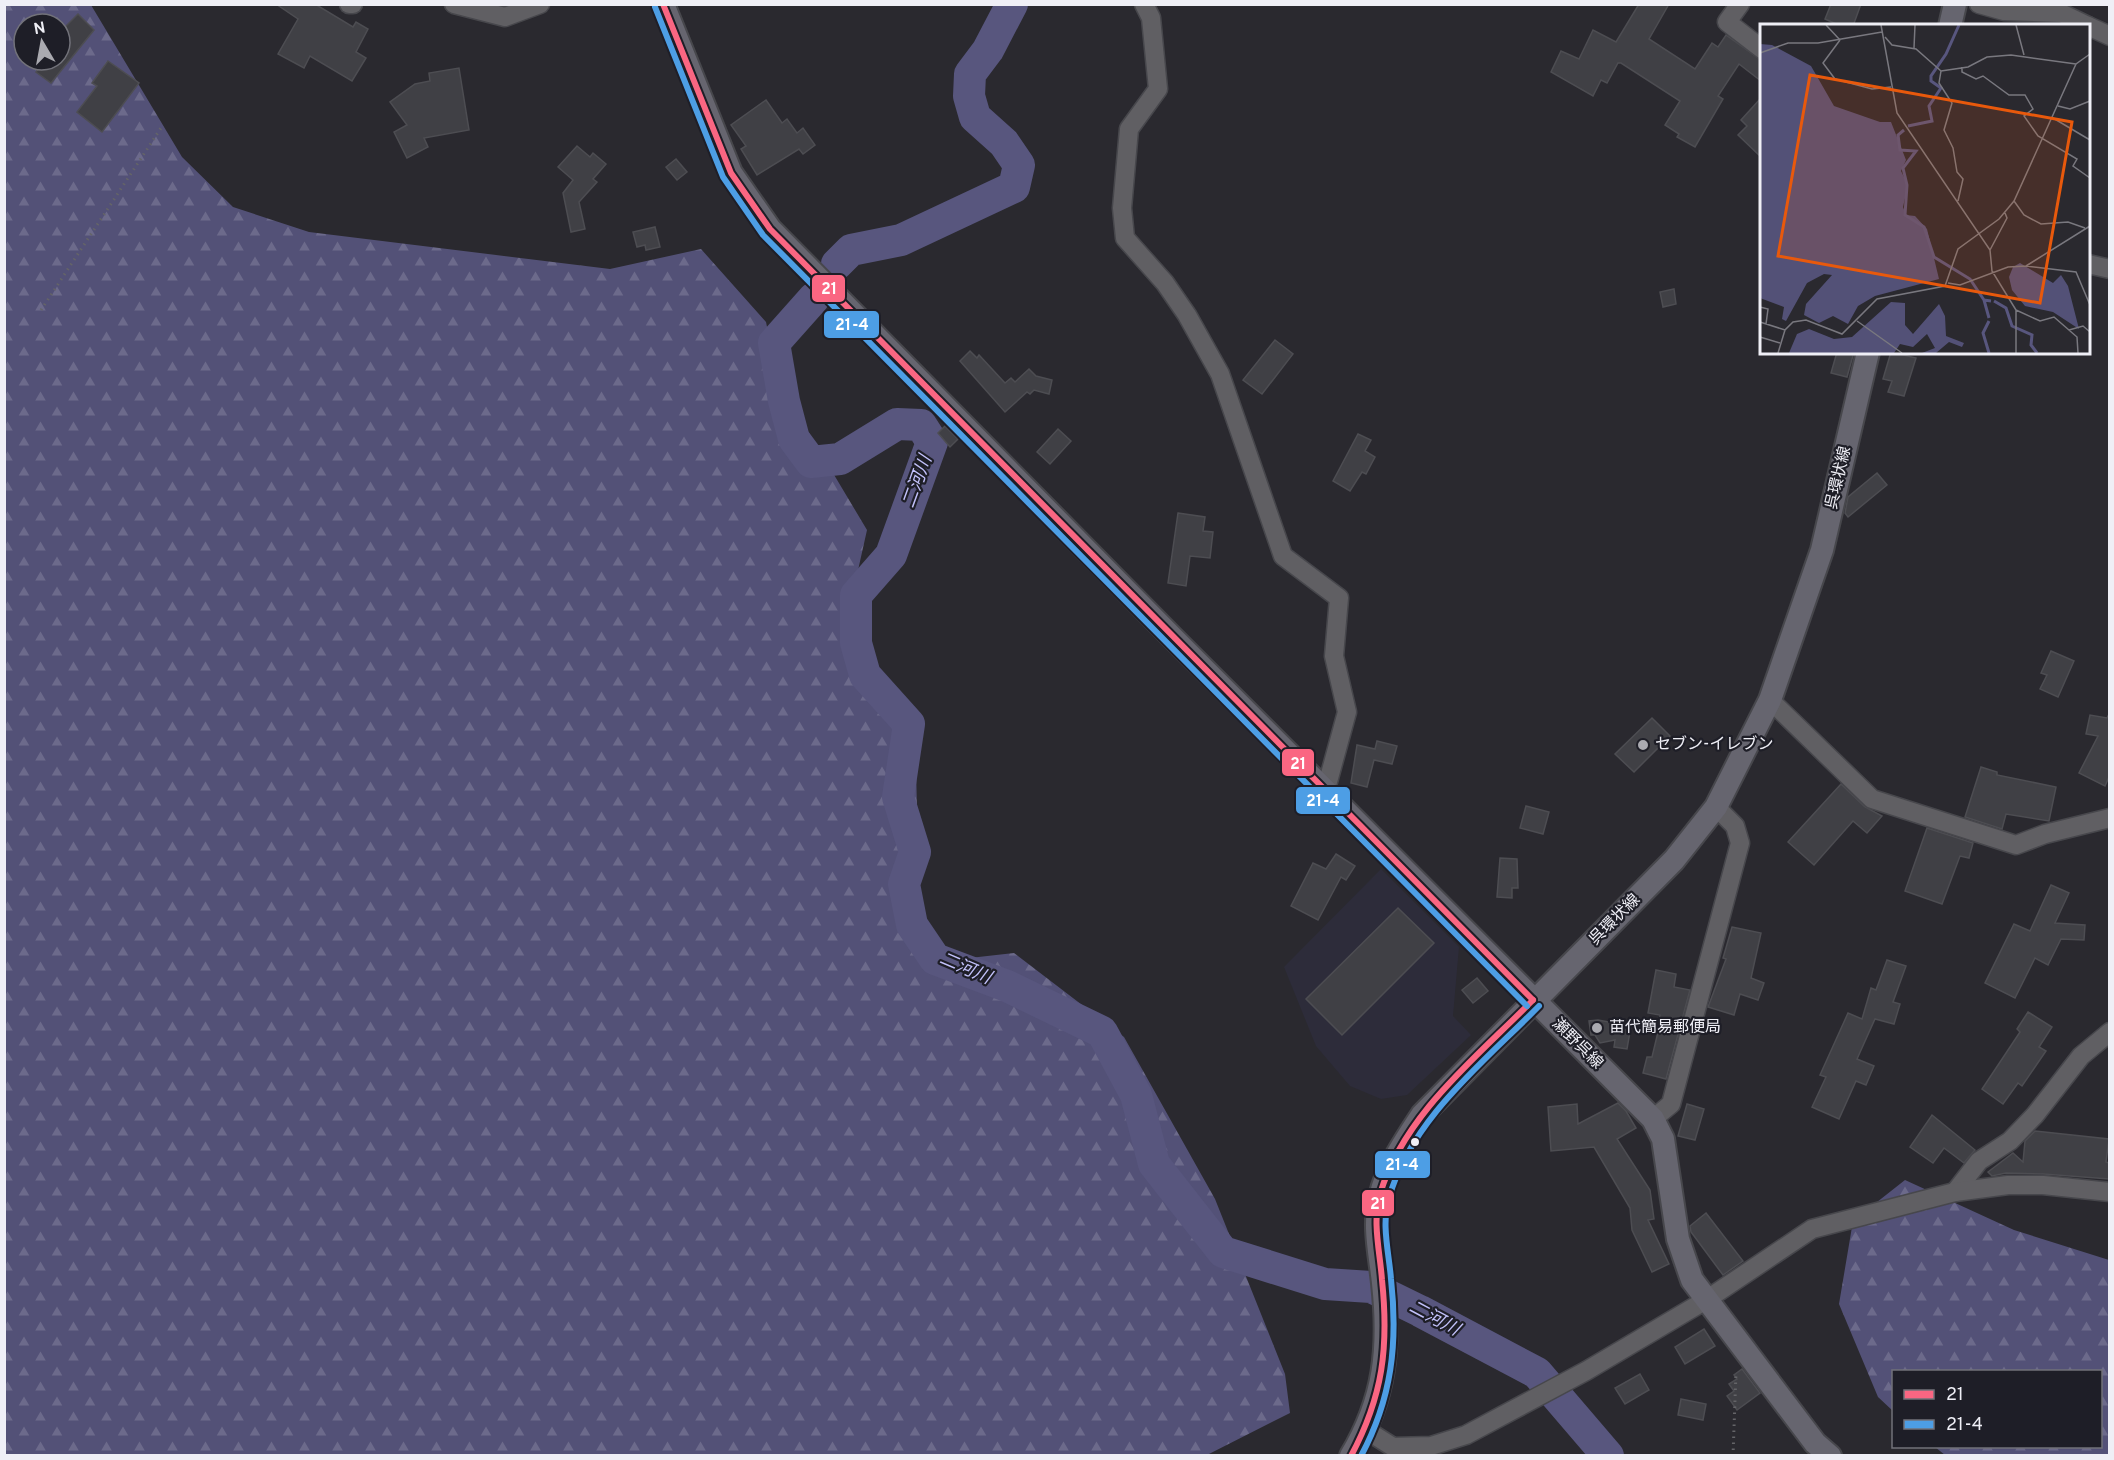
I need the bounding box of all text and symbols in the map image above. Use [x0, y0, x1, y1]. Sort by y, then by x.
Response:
north arrow [12, 12, 72, 72]
text: N [32, 18, 47, 40]
inset map [1760, 24, 2090, 354]
line badge: 21 [811, 274, 846, 303]
text: 21 [821, 280, 837, 300]
line badge: 21-4 [823, 310, 880, 339]
text: 21-4 [835, 316, 869, 336]
street label: 呉環状線 [1822, 445, 1856, 511]
water label: 二河川 [898, 451, 939, 511]
place label: セブン-イレブン [1655, 735, 1773, 755]
marker: セブン-イレブン [1636, 738, 1650, 752]
line badge: 21 [1281, 748, 1315, 777]
text: 21 [1290, 755, 1306, 775]
line badge: 21-4 [1295, 786, 1351, 815]
text: 21-4 [1306, 792, 1340, 812]
street label: 呉環状線 [1585, 890, 1645, 950]
water label: 二河川 [936, 948, 996, 991]
street label: 瀬野呉線 [1547, 1014, 1607, 1074]
place label: 苗代簡易郵便局 [1609, 1018, 1721, 1038]
marker: 苗代簡易郵便局 [1590, 1021, 1604, 1035]
unlabelled marker [1409, 1136, 1421, 1148]
line badge: 21-4 [1374, 1150, 1431, 1179]
text: 21-4 [1385, 1156, 1419, 1176]
line badge: 21 [1361, 1189, 1395, 1217]
text: 21 [1370, 1195, 1386, 1215]
water label: 二河川 [1405, 1296, 1465, 1343]
legend [1892, 1370, 2102, 1448]
text: 21 [1946, 1384, 1964, 1407]
text: 21-4 [1946, 1414, 1983, 1437]

